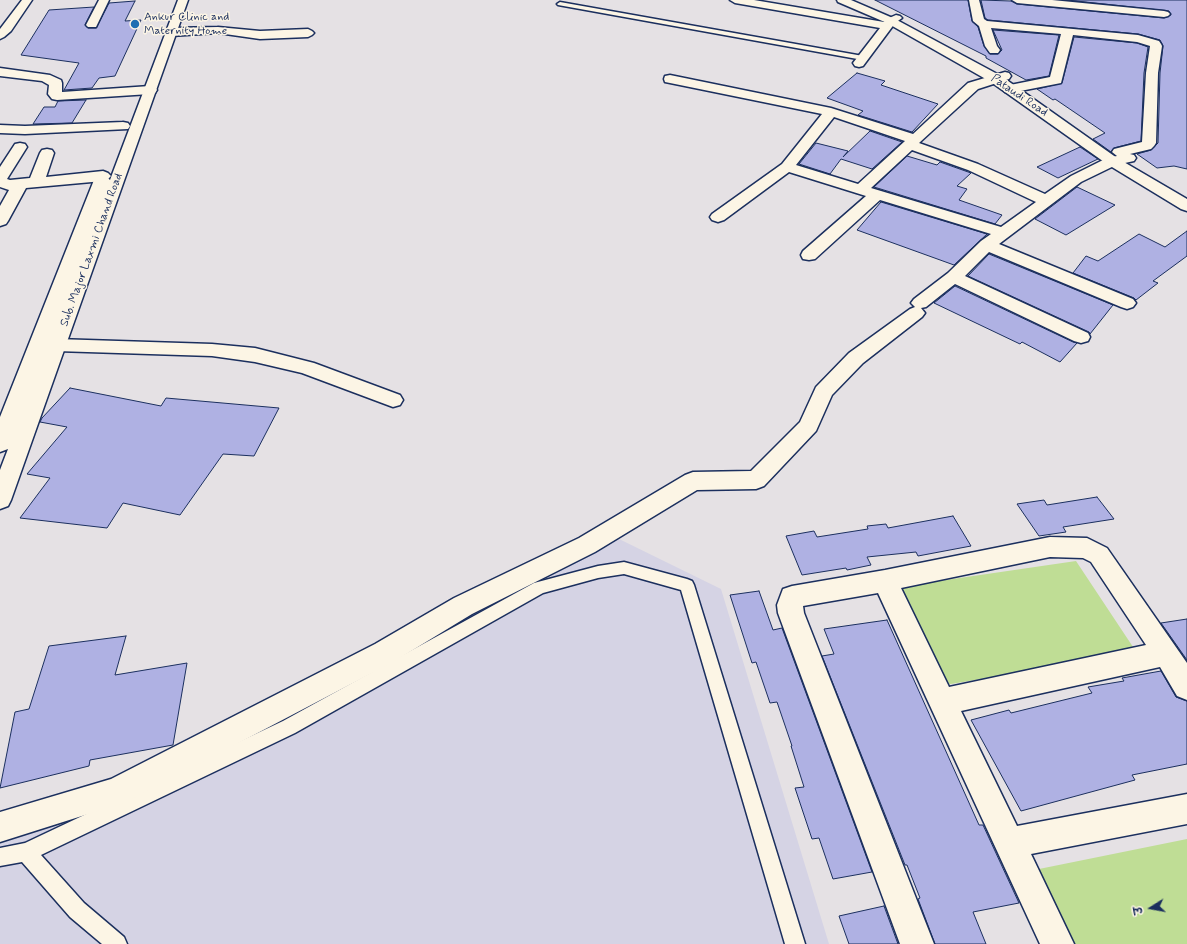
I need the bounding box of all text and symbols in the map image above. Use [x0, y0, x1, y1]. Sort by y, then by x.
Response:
place label: Ankur Clinic and Maternity Home [144, 10, 229, 38]
marker: Ankur Clinic and Maternity Home [129, 18, 141, 30]
street label: Pataudi Road [988, 72, 1050, 120]
street label: Sub. Major Laxmi Chand Road [58, 171, 126, 329]
north arrow [1131, 888, 1171, 928]
text: उ [1132, 905, 1147, 915]

